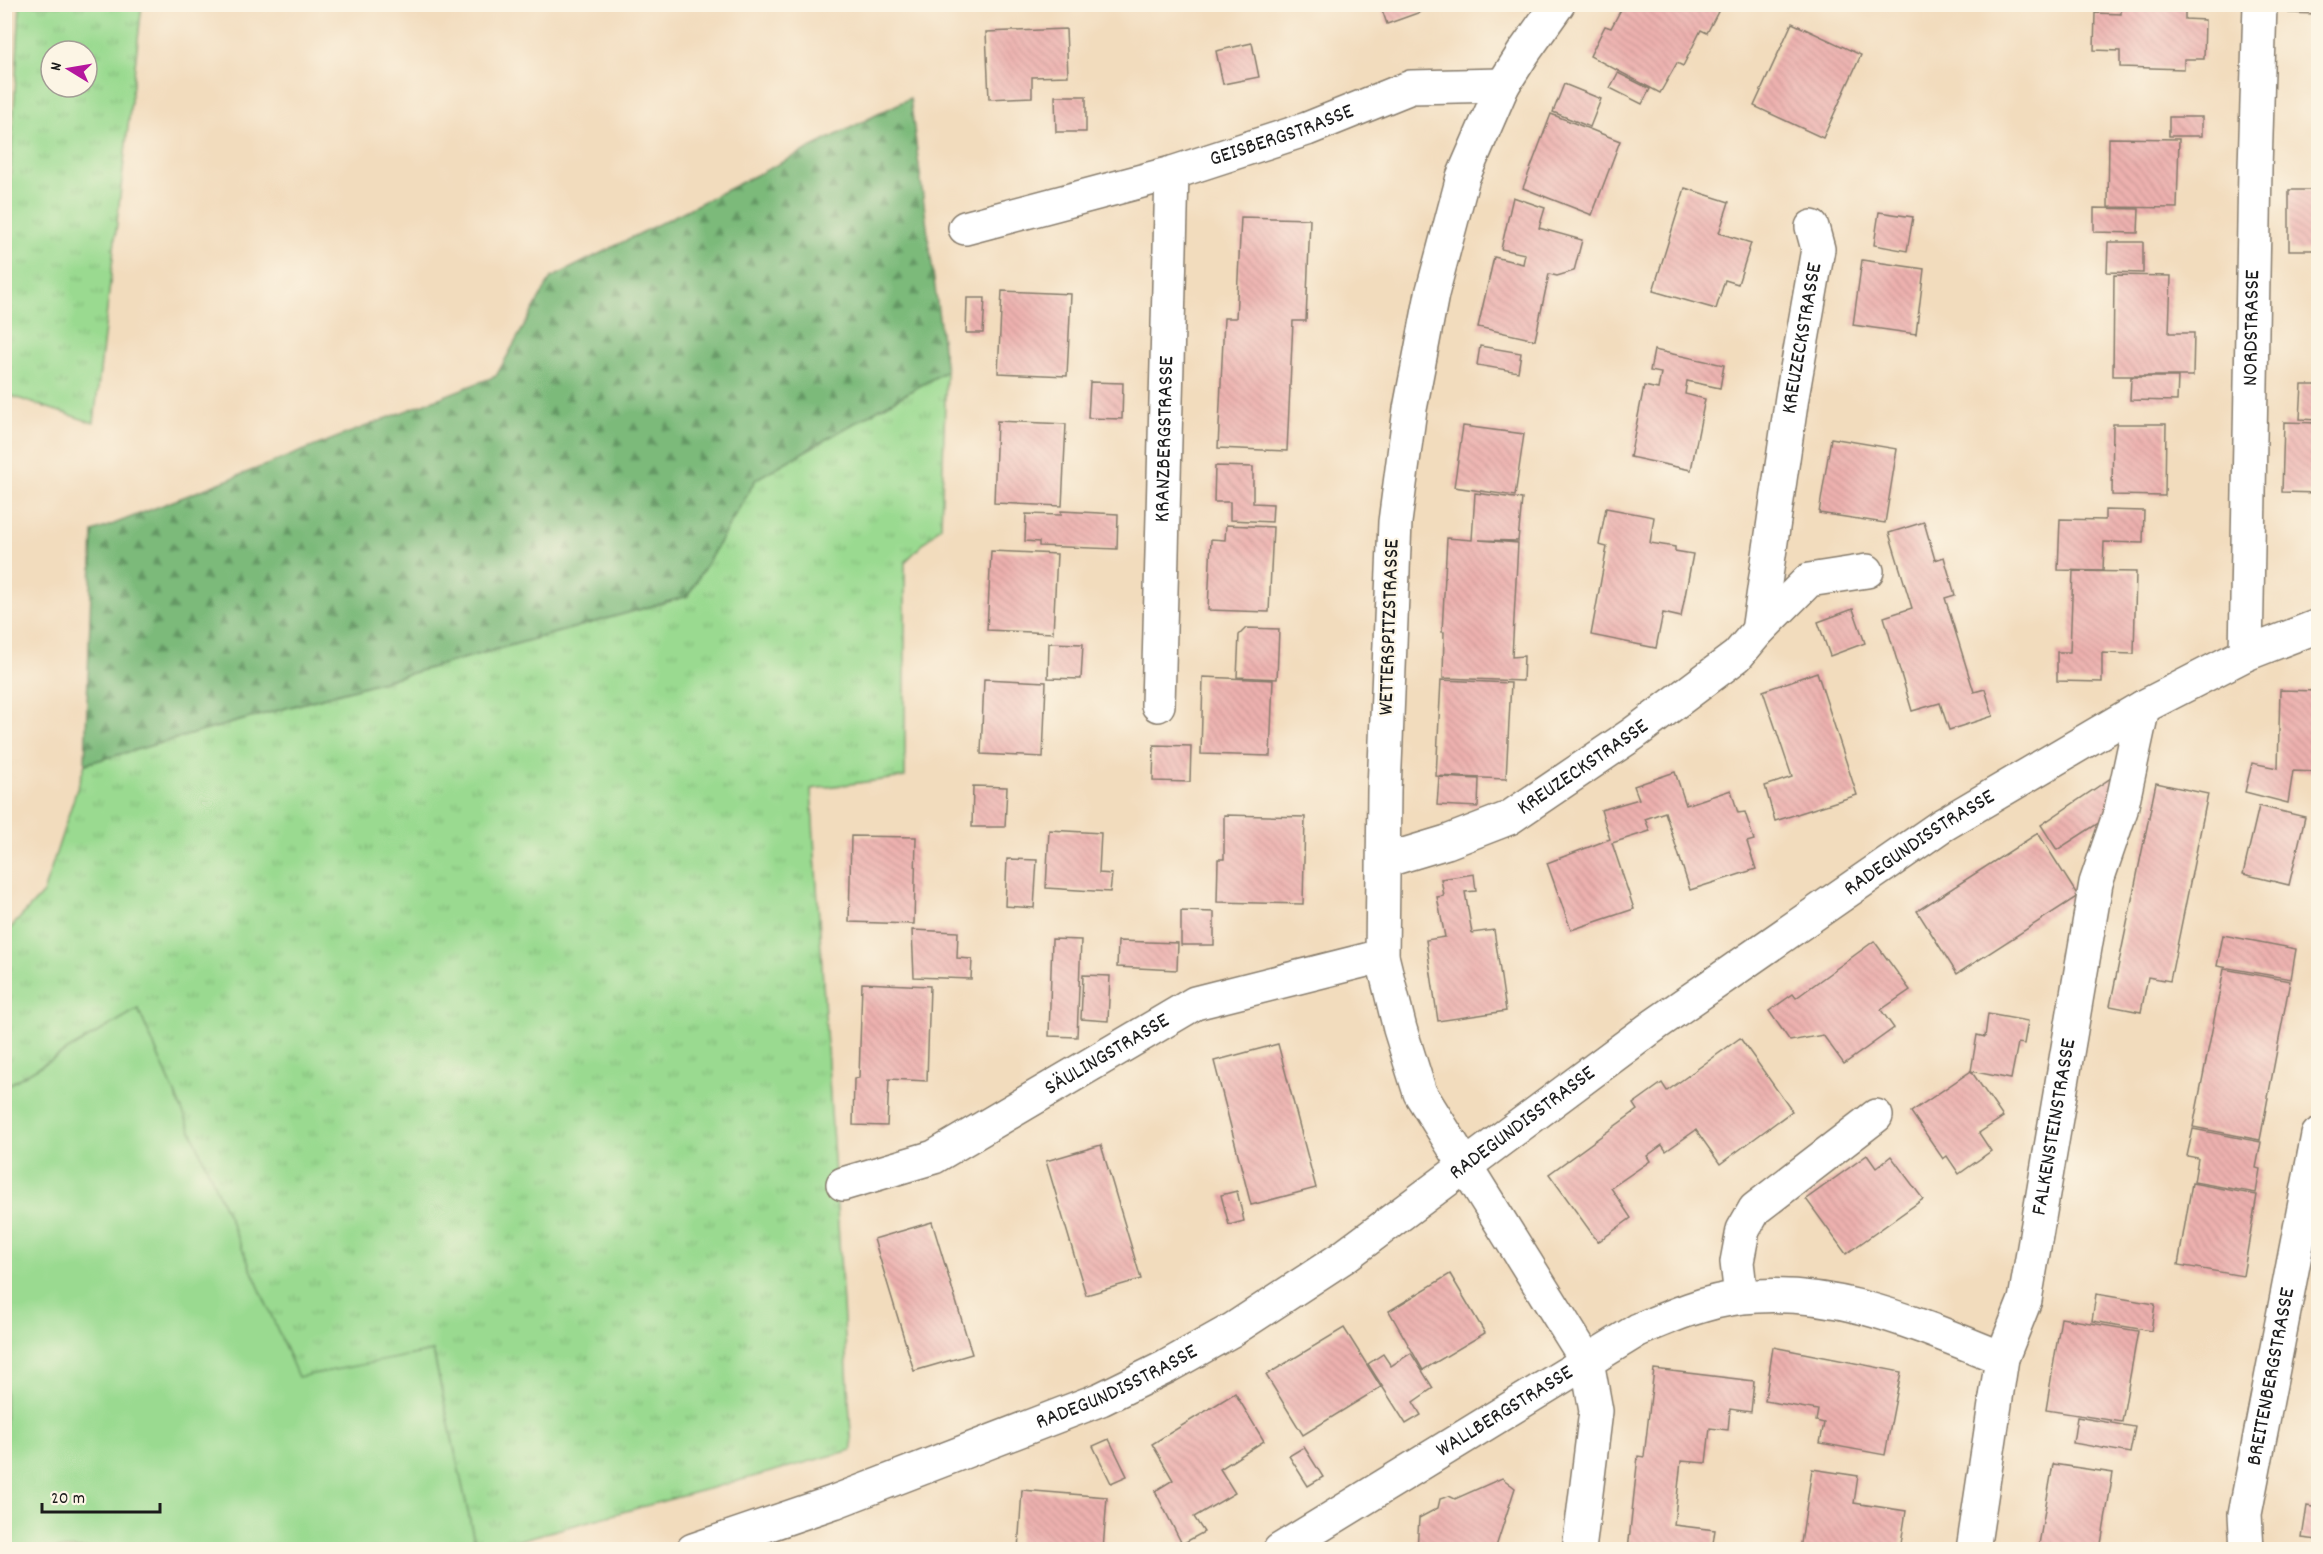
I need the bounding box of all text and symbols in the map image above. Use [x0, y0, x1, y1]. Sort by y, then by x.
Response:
north arrow [39, 39, 99, 99]
text: N [45, 60, 69, 73]
street label: GEISBERGSTRASSE [1206, 96, 1358, 175]
street label: KREUZECKSTRASSE [1774, 260, 1831, 416]
street label: NORDSTRASSE [2235, 270, 2269, 386]
street label: KRANZBERGSTRASSE [1147, 356, 1183, 523]
street label: WETTERSPITZSTRASSE [1371, 538, 1409, 716]
street label: KREUZECKSTRASSE [1511, 712, 1655, 823]
street label: RADEGUNDISSTRASSE [1838, 782, 2001, 904]
street label: SÄULINGSTRASSE [1039, 1006, 1175, 1104]
street label: FALKENSTEINSTRASSE [2024, 1036, 2085, 1218]
street label: RADEGUNDISSTRASSE [1443, 1059, 1602, 1188]
street label: BREITENBERGSTRASSE [2239, 1285, 2304, 1468]
street label: RADEGUNDISSTRASSE [1031, 1337, 1203, 1438]
street label: WALLBERGSTRASSE [1431, 1358, 1579, 1466]
scale bar [42, 1476, 160, 1514]
text: 20 m [51, 1487, 85, 1512]

